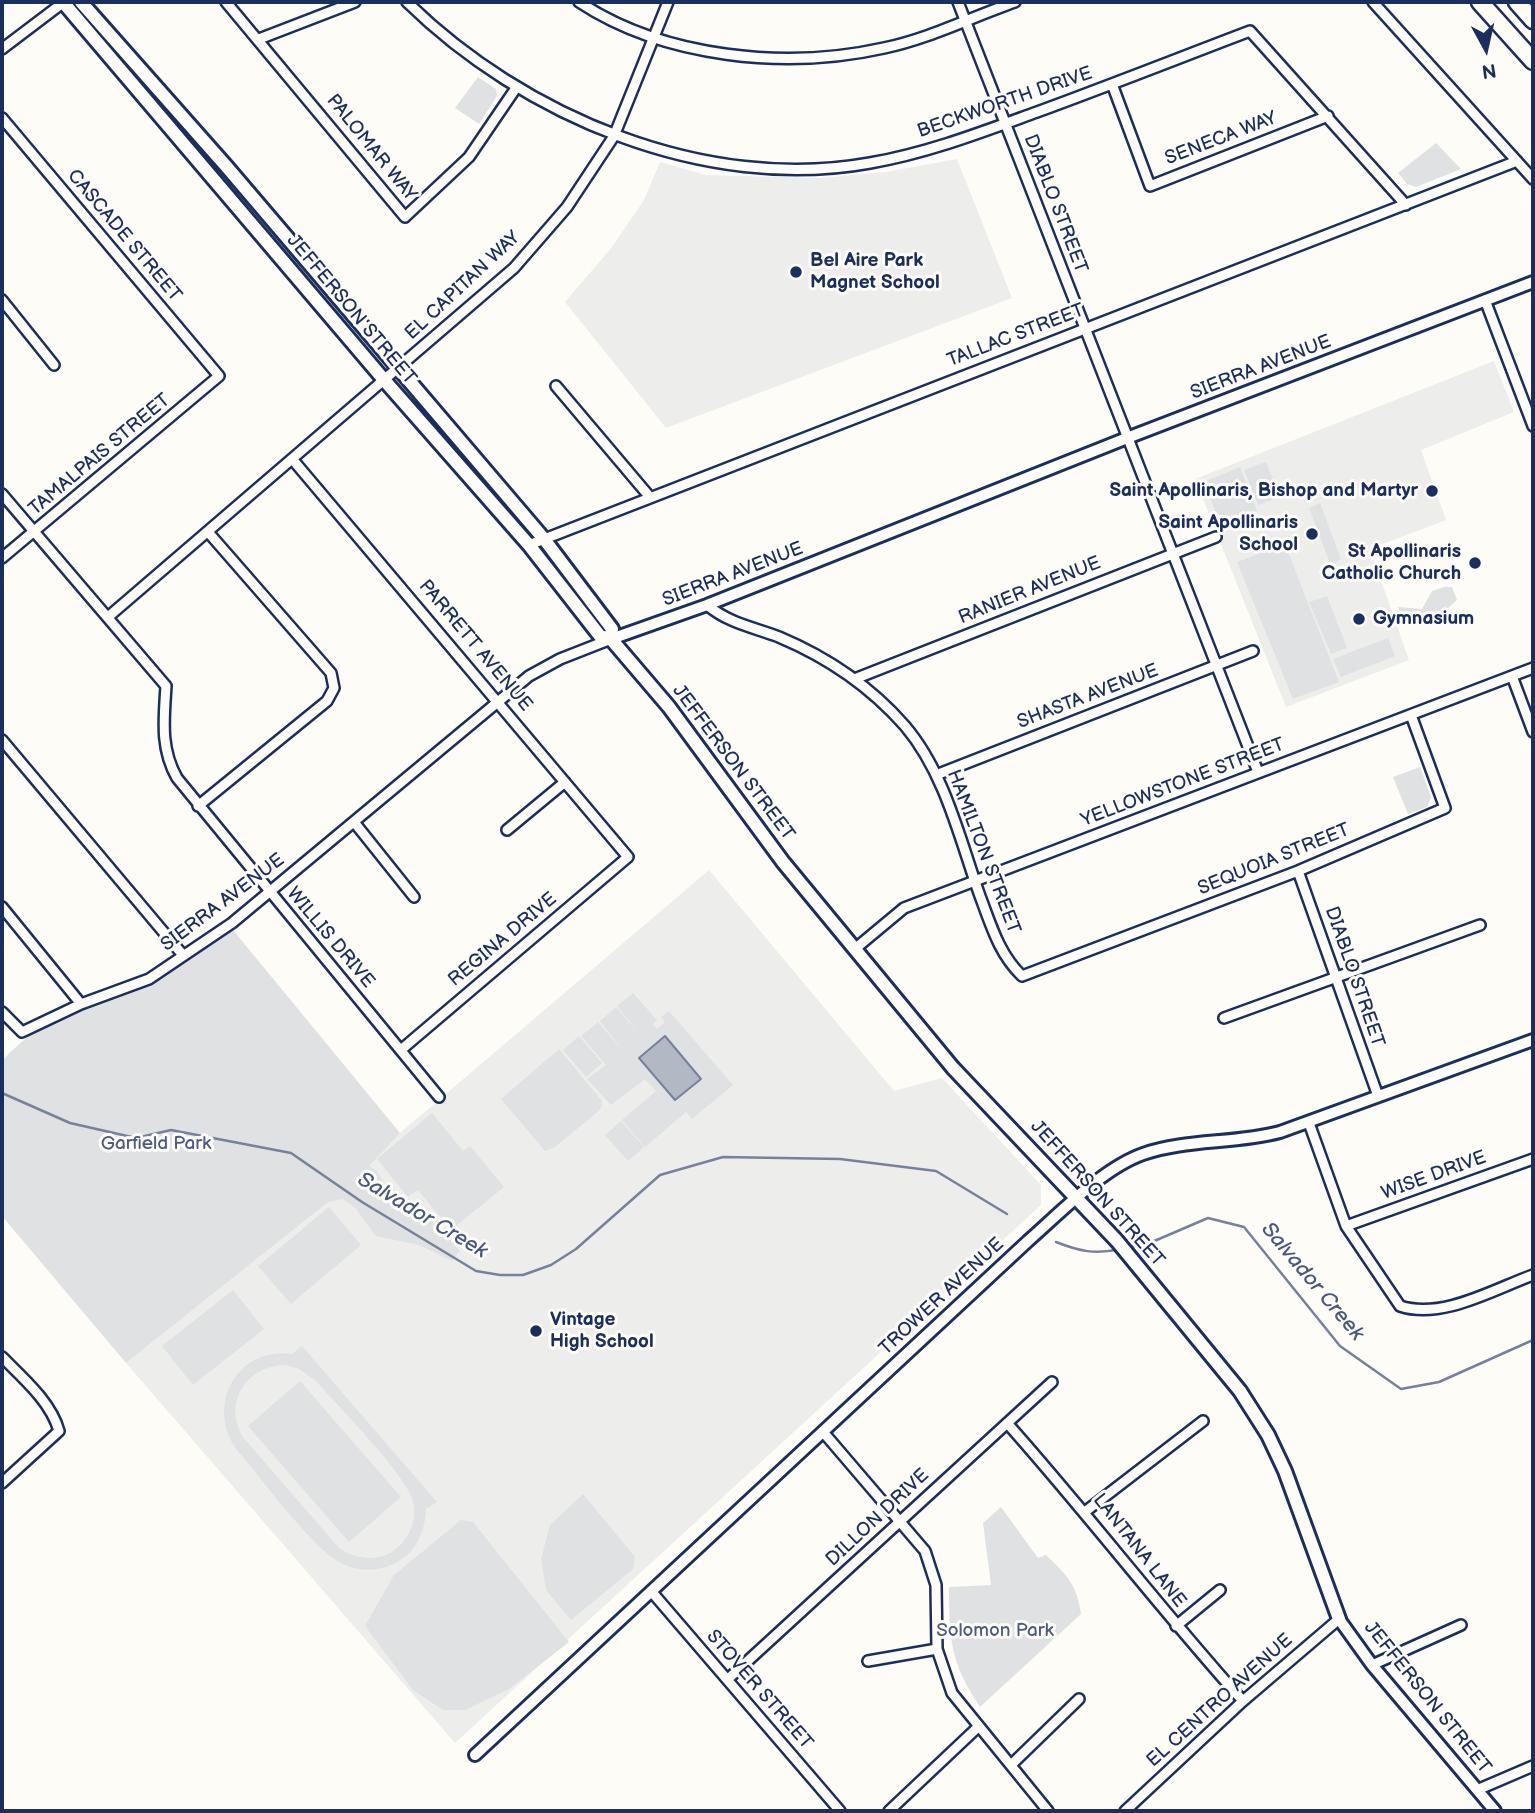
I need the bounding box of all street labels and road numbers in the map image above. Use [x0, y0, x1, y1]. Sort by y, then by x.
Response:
street label: BECKWORTH DRIVE [915, 62, 1095, 144]
street label: PALOMAR WAY [321, 90, 421, 206]
street label: SENECA WAY [1162, 107, 1280, 171]
street label: DIABLO STREET [1018, 131, 1092, 277]
street label: CASCADE STREET [62, 165, 186, 307]
street label: EL CAPITAN WAY [401, 227, 525, 345]
street label: JEFFERSON STREET [281, 230, 421, 390]
street label: TALLAC STREET [944, 299, 1088, 373]
street label: SIERRA AVENUE [1188, 331, 1334, 405]
street label: TAMALPAIS STREET [25, 389, 175, 521]
street label: SIERRA AVENUE [660, 538, 806, 612]
street label: RANIER AVENUE [956, 552, 1104, 630]
street label: PARRETT AVENUE [413, 576, 537, 716]
street label: SHASTA AVENUE [1014, 660, 1162, 734]
street label: JEFFERSON STREET [667, 681, 799, 845]
street label: YELLOWSTONE STREET [1078, 734, 1288, 832]
street label: HAMILTON STREET [941, 767, 1025, 937]
street label: SEQUOIA STREET [1195, 819, 1353, 901]
street label: SIERRA AVENUE [157, 849, 289, 957]
street label: WILLIS DRIVE [281, 883, 379, 993]
street label: REGINA DRIVE [444, 888, 562, 992]
street label: DIABLO STREET [1319, 904, 1389, 1050]
street label: JEFFERSON STREET [1025, 1116, 1169, 1272]
street label: WISE DRIVE [1378, 1147, 1490, 1205]
street label: TROWER AVENUE [875, 1233, 1009, 1361]
street label: DILLON DRIVE [822, 1464, 934, 1572]
street label: LANTANA LANE [1087, 1489, 1191, 1613]
street label: JEFFERSON STREET [1359, 1617, 1495, 1779]
street label: STOVER STREET [701, 1626, 817, 1754]
street label: EL CENTRO AVENUE [1142, 1629, 1298, 1773]

